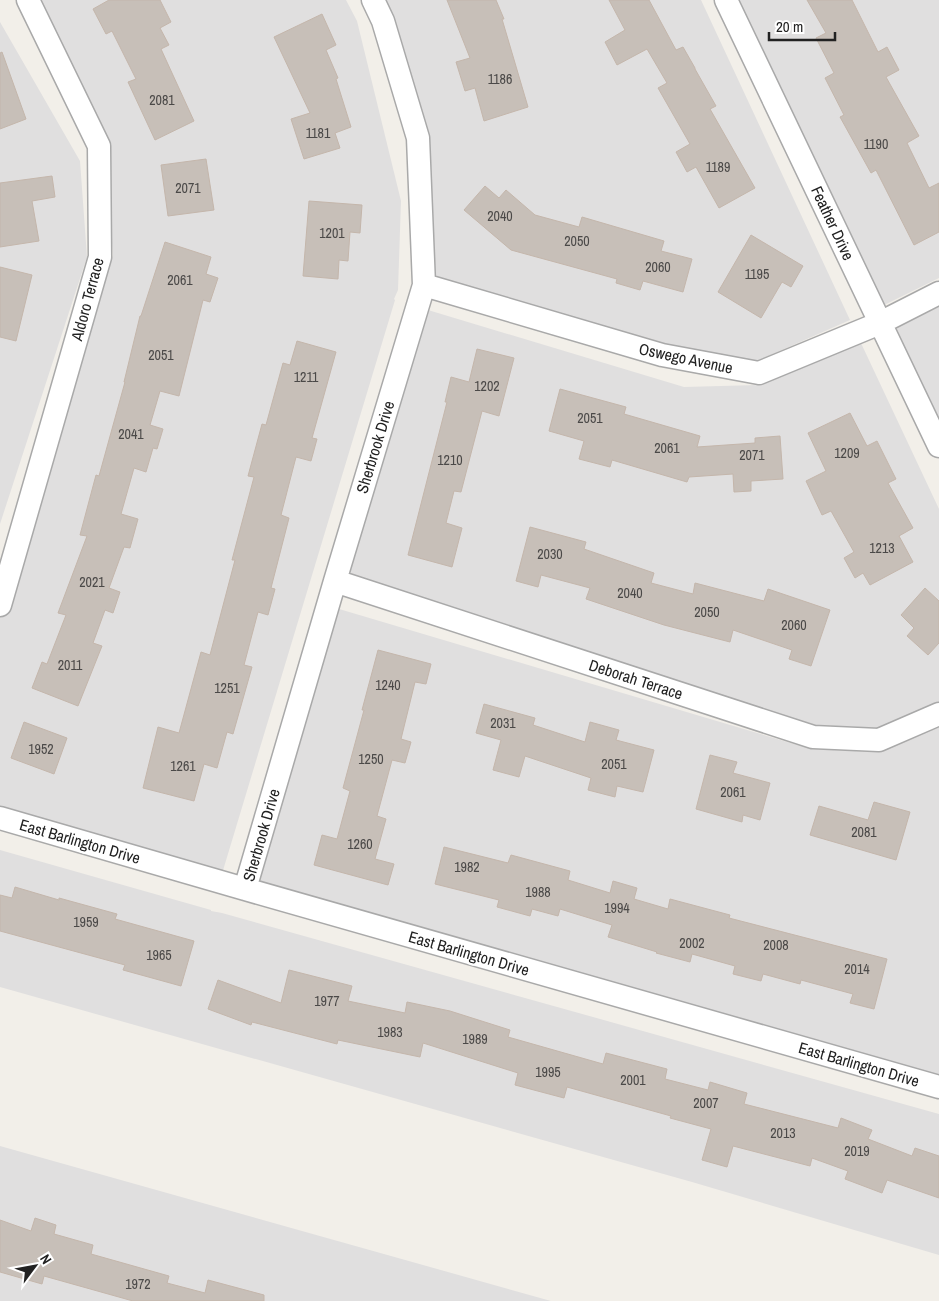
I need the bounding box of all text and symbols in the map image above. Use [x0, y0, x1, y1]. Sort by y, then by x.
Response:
scale bar [769, 10, 835, 42]
text: 20 m [776, 16, 803, 37]
house number: 1186 [488, 70, 512, 88]
house number: 2081 [149, 91, 175, 109]
house number: 1181 [306, 124, 331, 142]
house number: 1190 [864, 135, 888, 153]
house number: 1189 [706, 158, 730, 176]
house number: 2071 [175, 179, 201, 197]
street label: Feather Drive [806, 182, 860, 264]
house number: 2040 [487, 207, 513, 225]
house number: 1201 [319, 224, 345, 242]
house number: 2050 [564, 232, 590, 250]
street label: Aldoro Terrace [65, 255, 109, 344]
house number: 2060 [645, 258, 671, 276]
house number: 1195 [745, 265, 769, 283]
house number: 2061 [167, 271, 193, 289]
street label: Oswego Avenue [637, 337, 735, 379]
house number: 2051 [148, 346, 174, 364]
house number: 1211 [294, 368, 319, 386]
house number: 1202 [474, 377, 500, 395]
street label: Sherbrook Drive [351, 398, 399, 496]
house number: 2051 [577, 409, 603, 427]
house number: 2041 [118, 425, 144, 443]
house number: 2061 [654, 439, 680, 457]
house number: 1209 [834, 444, 860, 462]
house number: 2071 [739, 446, 765, 464]
house number: 1210 [437, 451, 463, 469]
house number: 1213 [869, 539, 895, 557]
house number: 2030 [537, 545, 563, 563]
house number: 2021 [79, 573, 105, 591]
house number: 2040 [617, 584, 643, 602]
house number: 2050 [694, 603, 720, 621]
house number: 2060 [781, 616, 807, 634]
street label: Deborah Terrace [586, 653, 686, 705]
house number: 2011 [58, 656, 83, 674]
house number: 1240 [375, 676, 401, 694]
house number: 1251 [214, 679, 240, 697]
house number: 2031 [490, 714, 516, 732]
house number: 1952 [28, 740, 54, 758]
house number: 1250 [358, 750, 384, 768]
house number: 2051 [601, 755, 627, 773]
house number: 1261 [170, 757, 196, 775]
house number: 2061 [720, 783, 746, 801]
street label: Sherbrook Drive [237, 786, 285, 884]
street label: East Barlington Drive [17, 813, 143, 869]
house number: 2081 [851, 823, 877, 841]
house number: 1260 [347, 835, 373, 853]
house number: 1982 [454, 858, 480, 876]
house number: 1988 [525, 883, 551, 901]
house number: 1994 [604, 899, 630, 917]
house number: 1959 [73, 913, 99, 931]
street label: East Barlington Drive [406, 925, 532, 981]
house number: 2002 [679, 934, 705, 952]
house number: 2008 [763, 936, 789, 954]
house number: 1965 [146, 946, 172, 964]
house number: 2014 [844, 960, 870, 978]
house number: 1977 [314, 992, 340, 1010]
house number: 1983 [377, 1023, 403, 1041]
house number: 1989 [462, 1030, 488, 1048]
street label: East Barlington Drive [796, 1036, 922, 1092]
house number: 1995 [535, 1063, 561, 1081]
house number: 2001 [620, 1071, 646, 1089]
house number: 2007 [693, 1094, 719, 1112]
house number: 2013 [770, 1124, 796, 1142]
house number: 2019 [844, 1142, 870, 1160]
north arrow [10, 1241, 60, 1291]
text: N [36, 1251, 56, 1267]
house number: 1972 [125, 1275, 151, 1293]

